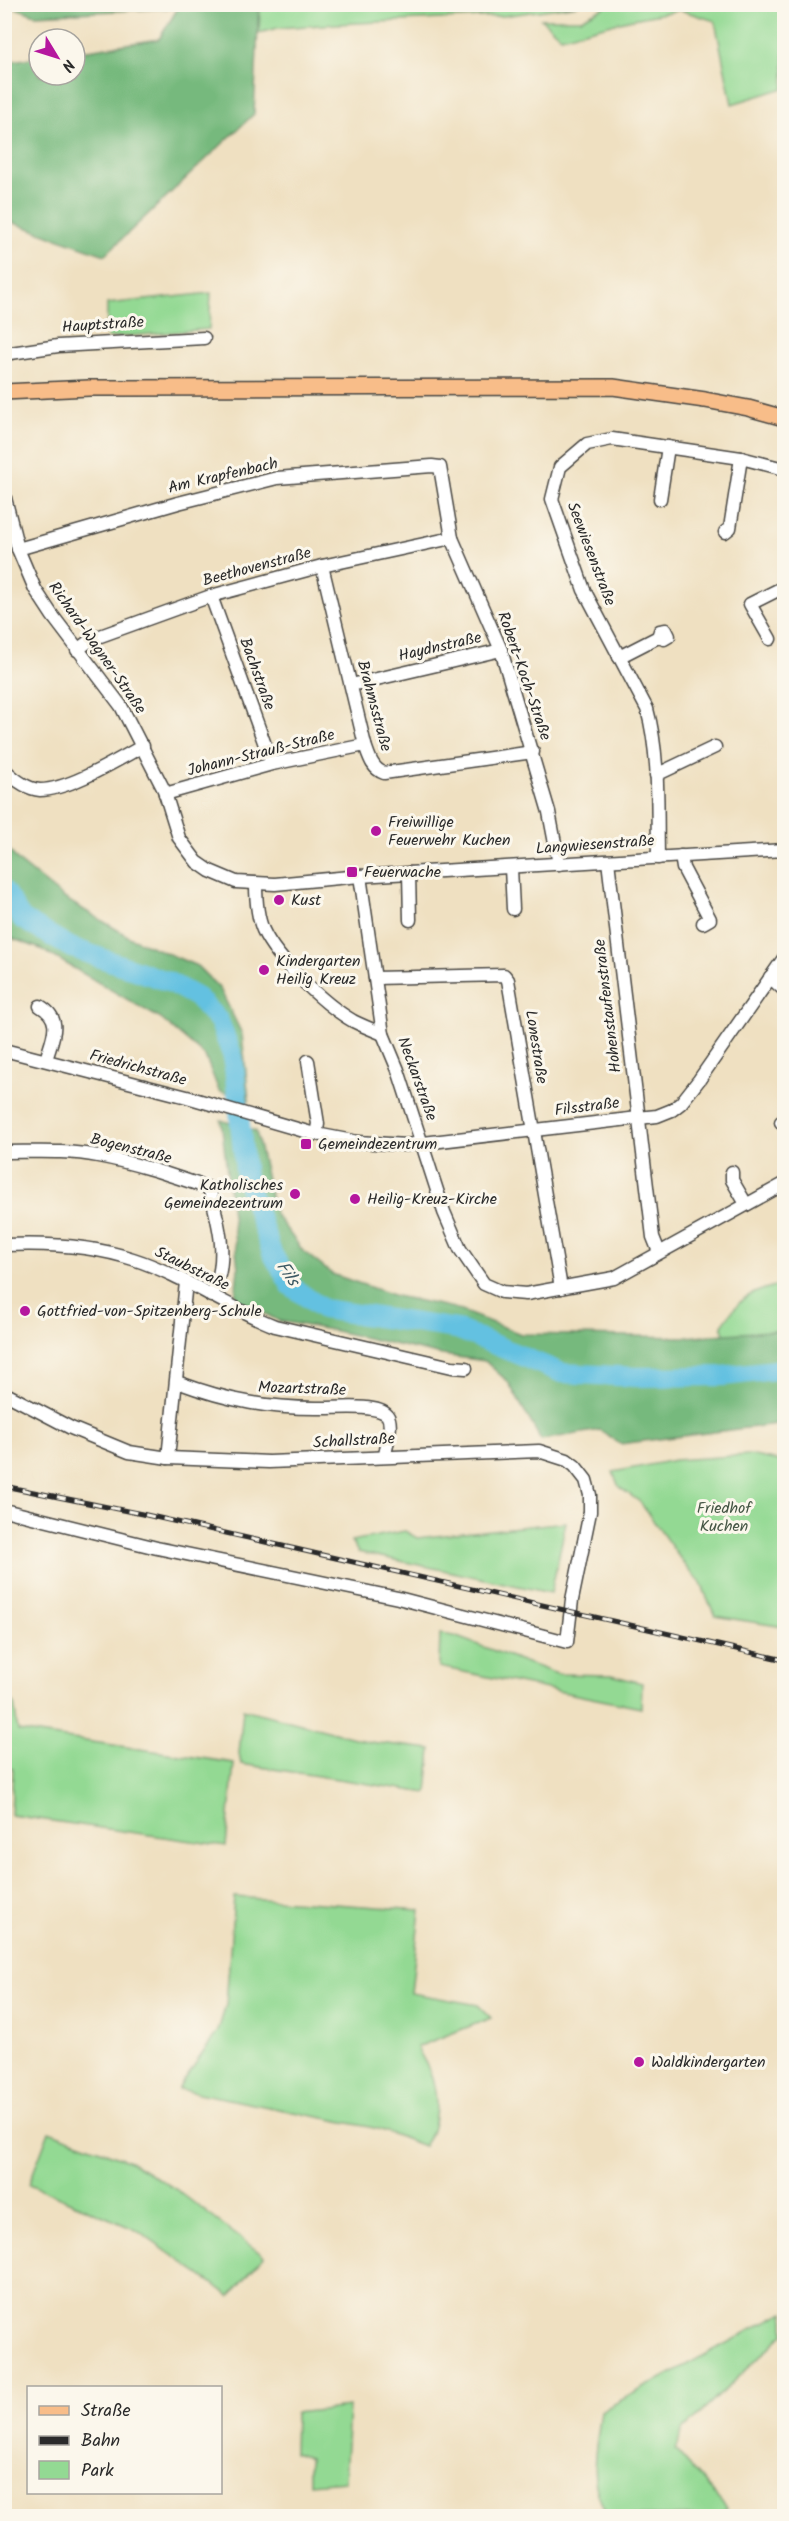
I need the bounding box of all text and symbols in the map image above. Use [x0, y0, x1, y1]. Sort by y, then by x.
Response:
north arrow [27, 27, 87, 87]
text: N [55, 54, 81, 77]
street label: Hauptstraße [61, 310, 145, 340]
street label: Am Krapfenbach [166, 451, 280, 501]
street label: Seewiesenstraße [560, 498, 622, 610]
street label: Beethovenstraße [200, 541, 314, 593]
street label: Richard-Wagner-Straße [42, 577, 152, 719]
street label: Robert-Koch-Straße [490, 608, 558, 744]
street label: Haydnstraße [396, 625, 484, 669]
street label: Bachstraße [232, 634, 282, 714]
street label: Brahmsstraße [350, 658, 398, 754]
street label: Johann-Strauß-Straße [185, 723, 337, 783]
place label: Freiwillige Feuerwehr Kuchen [388, 810, 511, 853]
marker: Freiwillige Feuerwehr Kuchen [369, 824, 383, 838]
street label: Langwiesenstraße [535, 828, 655, 862]
place label: Feuerwache [364, 860, 441, 885]
marker: Feuerwache [345, 865, 359, 879]
place label: Kust [291, 888, 322, 913]
marker: Kust [272, 893, 286, 907]
street label: Hohenstaufenstraße [587, 938, 629, 1074]
place label: Kindergarten Heilig Kreuz [276, 949, 361, 992]
marker: Kindergarten Heilig Kreuz [257, 963, 271, 977]
street label: Lonestraße [518, 1008, 554, 1086]
street label: Neckarstraße [390, 1033, 444, 1125]
street label: Friedrichstraße [87, 1043, 189, 1093]
street label: Filsstraße [553, 1091, 621, 1123]
street label: Bogenstraße [88, 1127, 174, 1171]
place label: Gemeindezentrum [318, 1132, 437, 1157]
marker: Gemeindezentrum [299, 1137, 313, 1151]
place label: Katholisches Gemeindezentrum [164, 1173, 283, 1216]
marker: Katholisches Gemeindezentrum [288, 1187, 302, 1201]
place label: Heilig-Kreuz-Kirche [367, 1187, 497, 1212]
marker: Heilig-Kreuz-Kirche [348, 1192, 362, 1206]
street label: Staubstraße [150, 1240, 234, 1298]
water label: Fils [268, 1255, 308, 1295]
place label: Gottfried-von-Spitzenberg-Schule [37, 1299, 262, 1324]
marker: Gottfried-von-Spitzenberg-Schule [18, 1304, 32, 1318]
street label: Mozartstraße [257, 1375, 347, 1403]
street label: Schallstraße [312, 1426, 396, 1456]
park label: Friedhof Kuchen [697, 1496, 753, 1539]
place label: Waldkindergarten [651, 2050, 766, 2075]
marker: Waldkindergarten [632, 2055, 646, 2069]
legend [27, 2386, 222, 2494]
text: Straße [81, 2397, 131, 2426]
text: Bahn [81, 2427, 120, 2456]
text: Park [81, 2457, 114, 2486]

